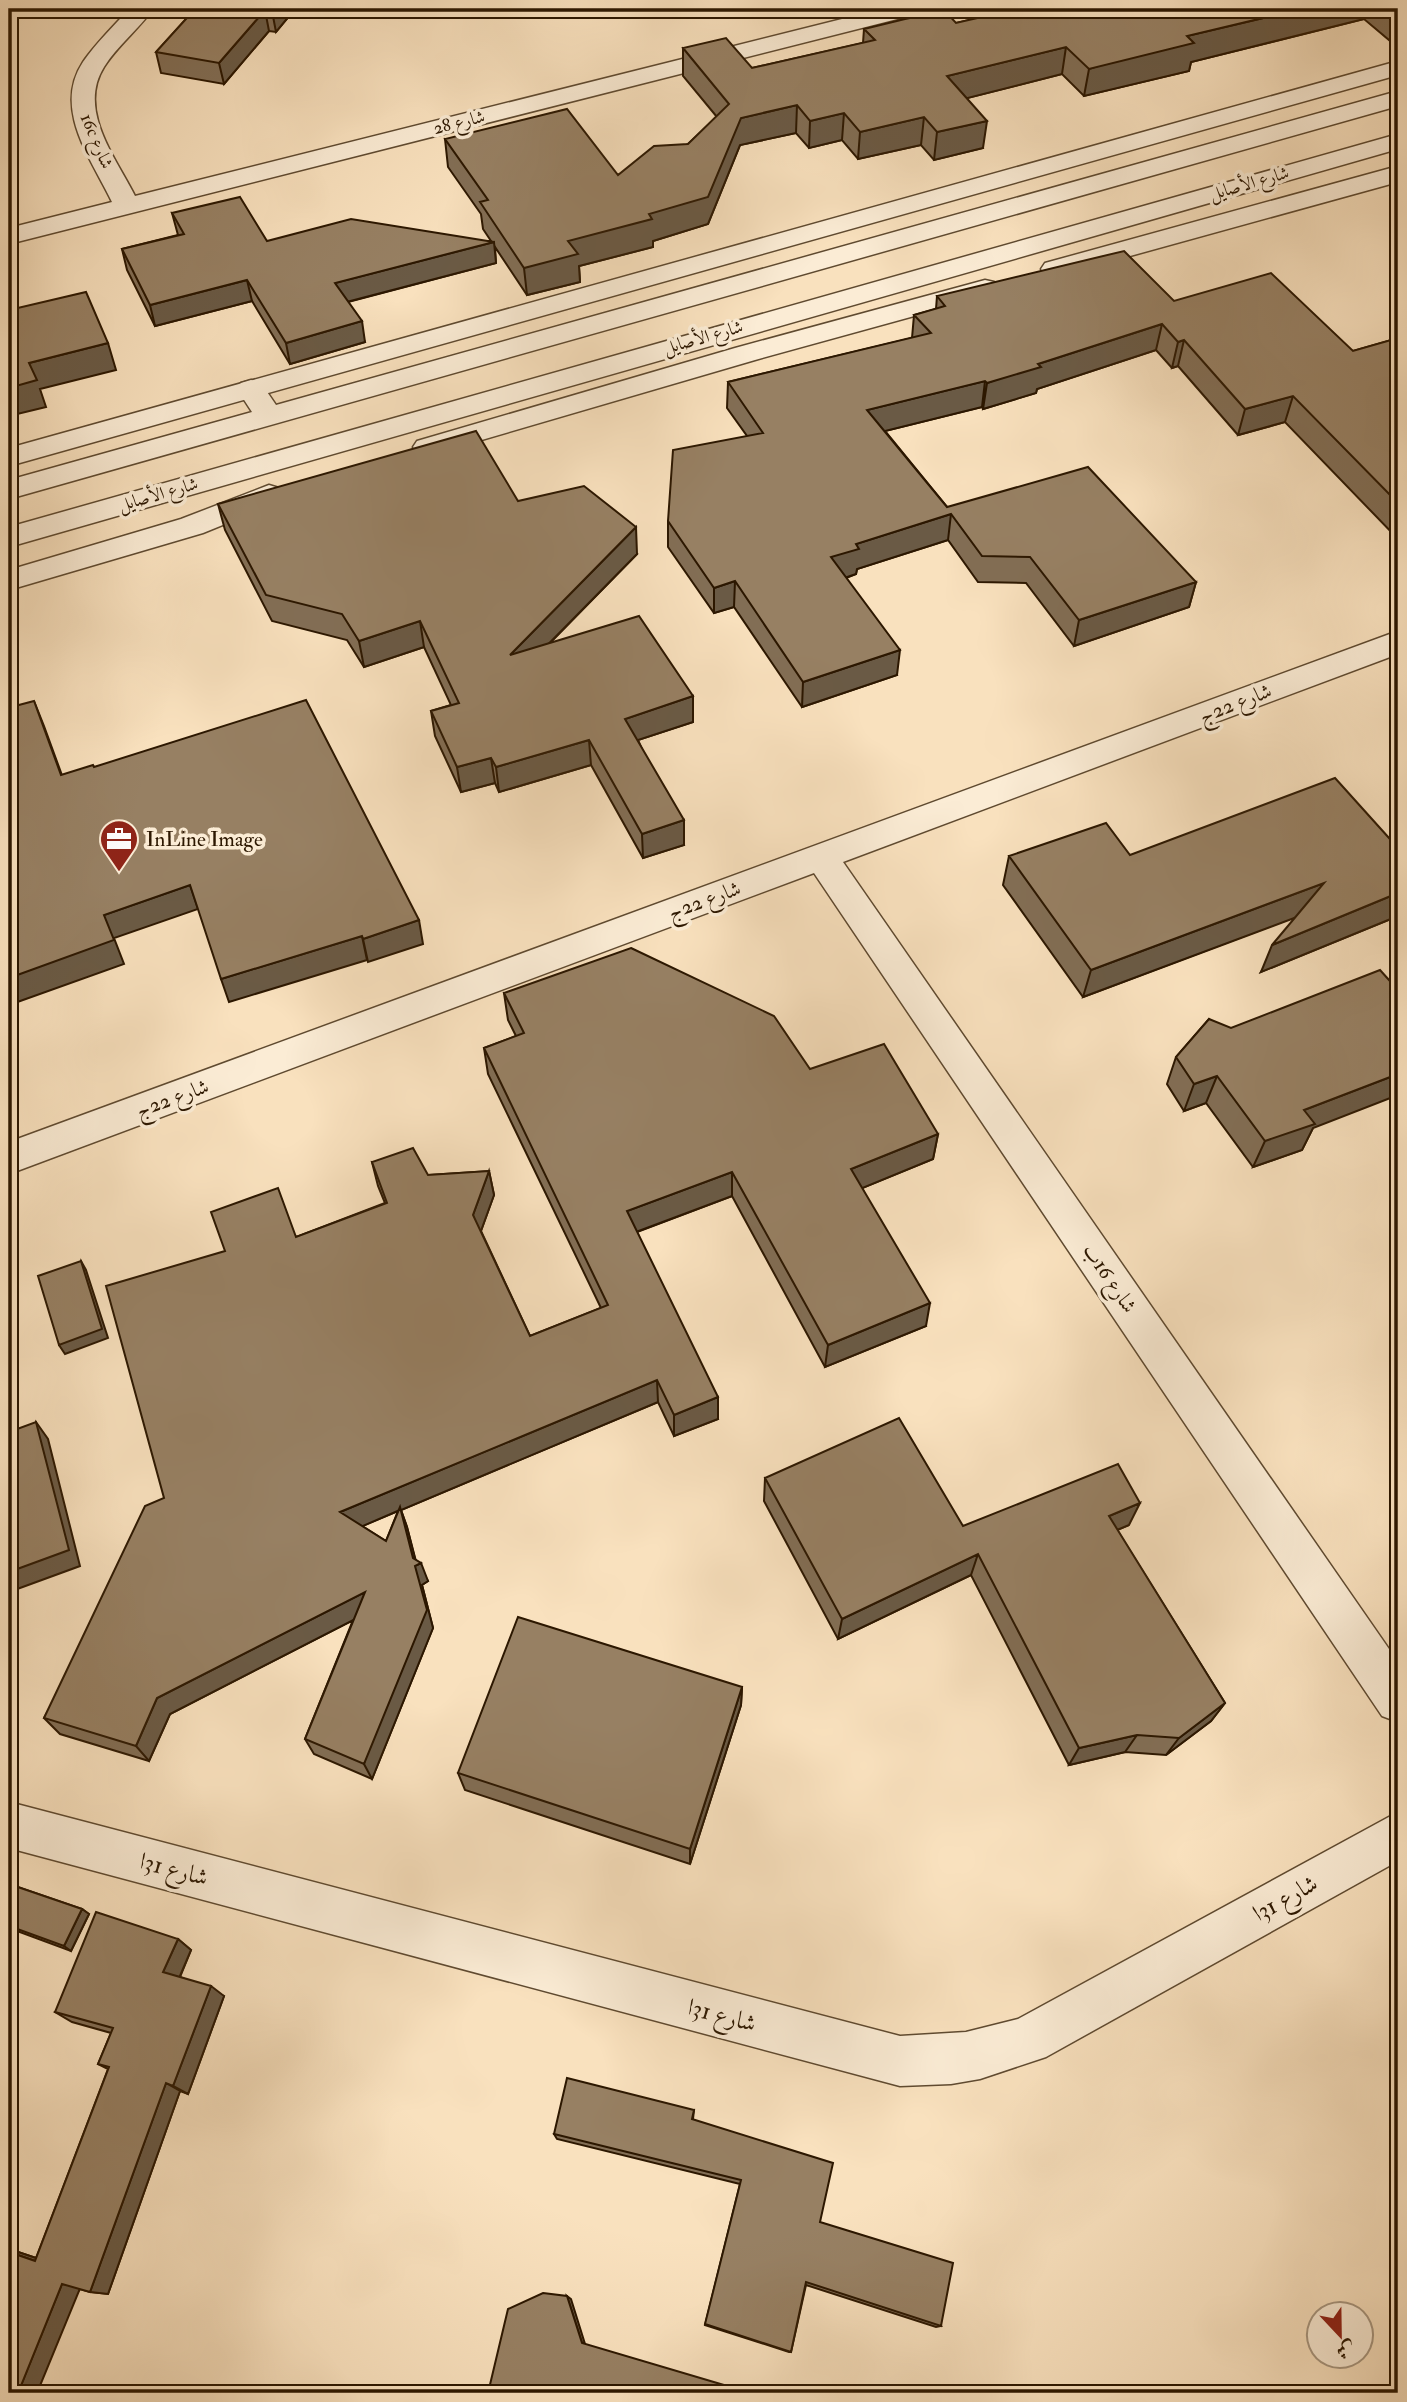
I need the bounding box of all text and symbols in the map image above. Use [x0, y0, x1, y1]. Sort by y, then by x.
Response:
street label: شارع 28 [431, 105, 488, 143]
street label: 16c شارع [72, 110, 118, 173]
street label: شارع الأصايل [1206, 159, 1293, 209]
street label: شارع الأصايل [660, 313, 747, 363]
street label: شارع الأصايل [115, 470, 202, 520]
street label: شارع 22ج [1195, 677, 1277, 734]
office icon: InLine Image [98, 818, 140, 873]
place label: InLine Image [146, 826, 263, 853]
street label: شارع 22ج [664, 875, 746, 931]
street label: شارع 22ج [132, 1073, 214, 1129]
street label: شارع 16ب [1073, 1238, 1143, 1321]
street label: شارع 31ا [135, 1845, 212, 1897]
street label: شارع 31ا [1247, 1868, 1325, 1932]
street label: شارع 31ا [683, 1991, 760, 2043]
north arrow [1306, 2300, 1376, 2370]
text: ش [1333, 2335, 1359, 2364]

